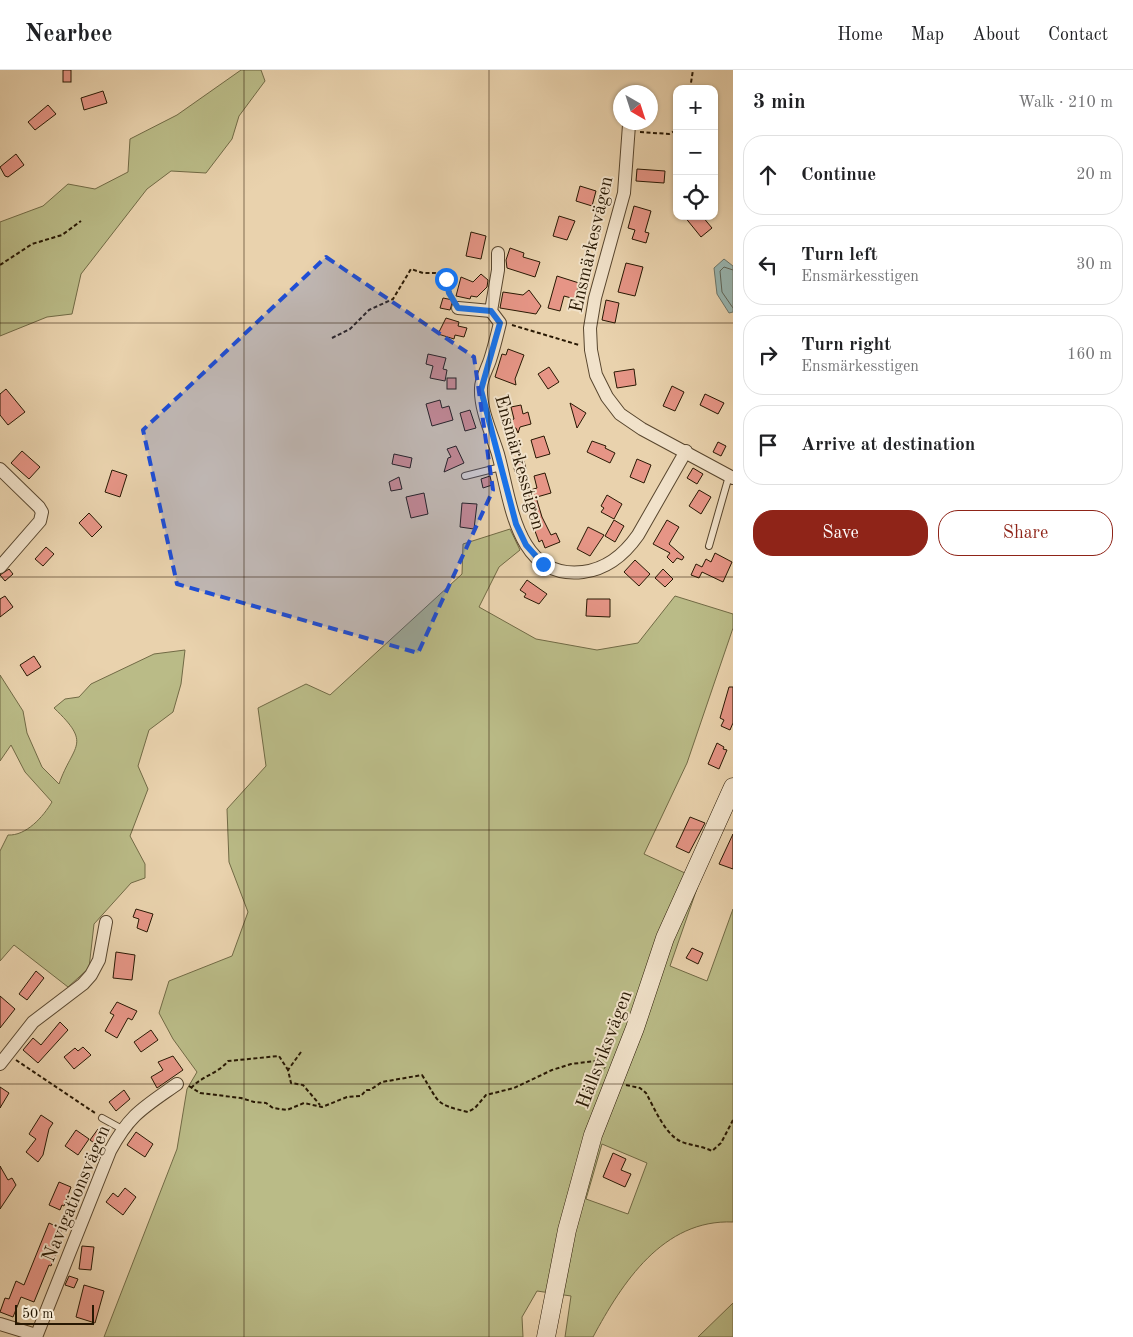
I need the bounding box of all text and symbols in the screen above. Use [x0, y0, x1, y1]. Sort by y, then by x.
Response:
text: Nearbee [25, 23, 113, 47]
text: Home [837, 26, 883, 44]
text: Map [911, 26, 944, 44]
text: About [972, 26, 1020, 44]
text: Contact [1048, 26, 1108, 44]
north arrow [613, 85, 658, 130]
map controls [673, 85, 718, 220]
button: + [673, 85, 718, 130]
text: 3 min [753, 92, 806, 113]
text: Walk · 210 m [1018, 95, 1113, 111]
button: − [673, 130, 718, 175]
icon: ahead [754, 161, 782, 189]
text: Continue [801, 166, 876, 185]
text: 20 m [1076, 167, 1112, 183]
street label: Ensmärkesvägen [567, 174, 617, 315]
button: locate [673, 175, 718, 220]
text: Turn left [801, 246, 878, 265]
icon: left [754, 251, 782, 279]
text: 30 m [1076, 257, 1112, 273]
route start [435, 268, 458, 291]
text: Ensmärkesstigen [801, 269, 919, 285]
text: Turn right [801, 336, 891, 355]
icon: right [754, 341, 782, 369]
text: 160 m [1067, 347, 1112, 363]
text: Ensmärkesstigen [801, 359, 919, 375]
street label: Ensmärkesstigen [490, 393, 547, 533]
icon: arrive [754, 431, 782, 459]
text: Arrive at destination [801, 436, 975, 455]
button: Save [753, 510, 928, 556]
button: Share [938, 510, 1113, 556]
route end [532, 553, 555, 576]
street label: Hällsviksvägen [574, 988, 637, 1112]
street label: Navigationsvägen [40, 1123, 115, 1265]
scale bar [15, 1302, 94, 1325]
text: 50 m [22, 1307, 53, 1321]

